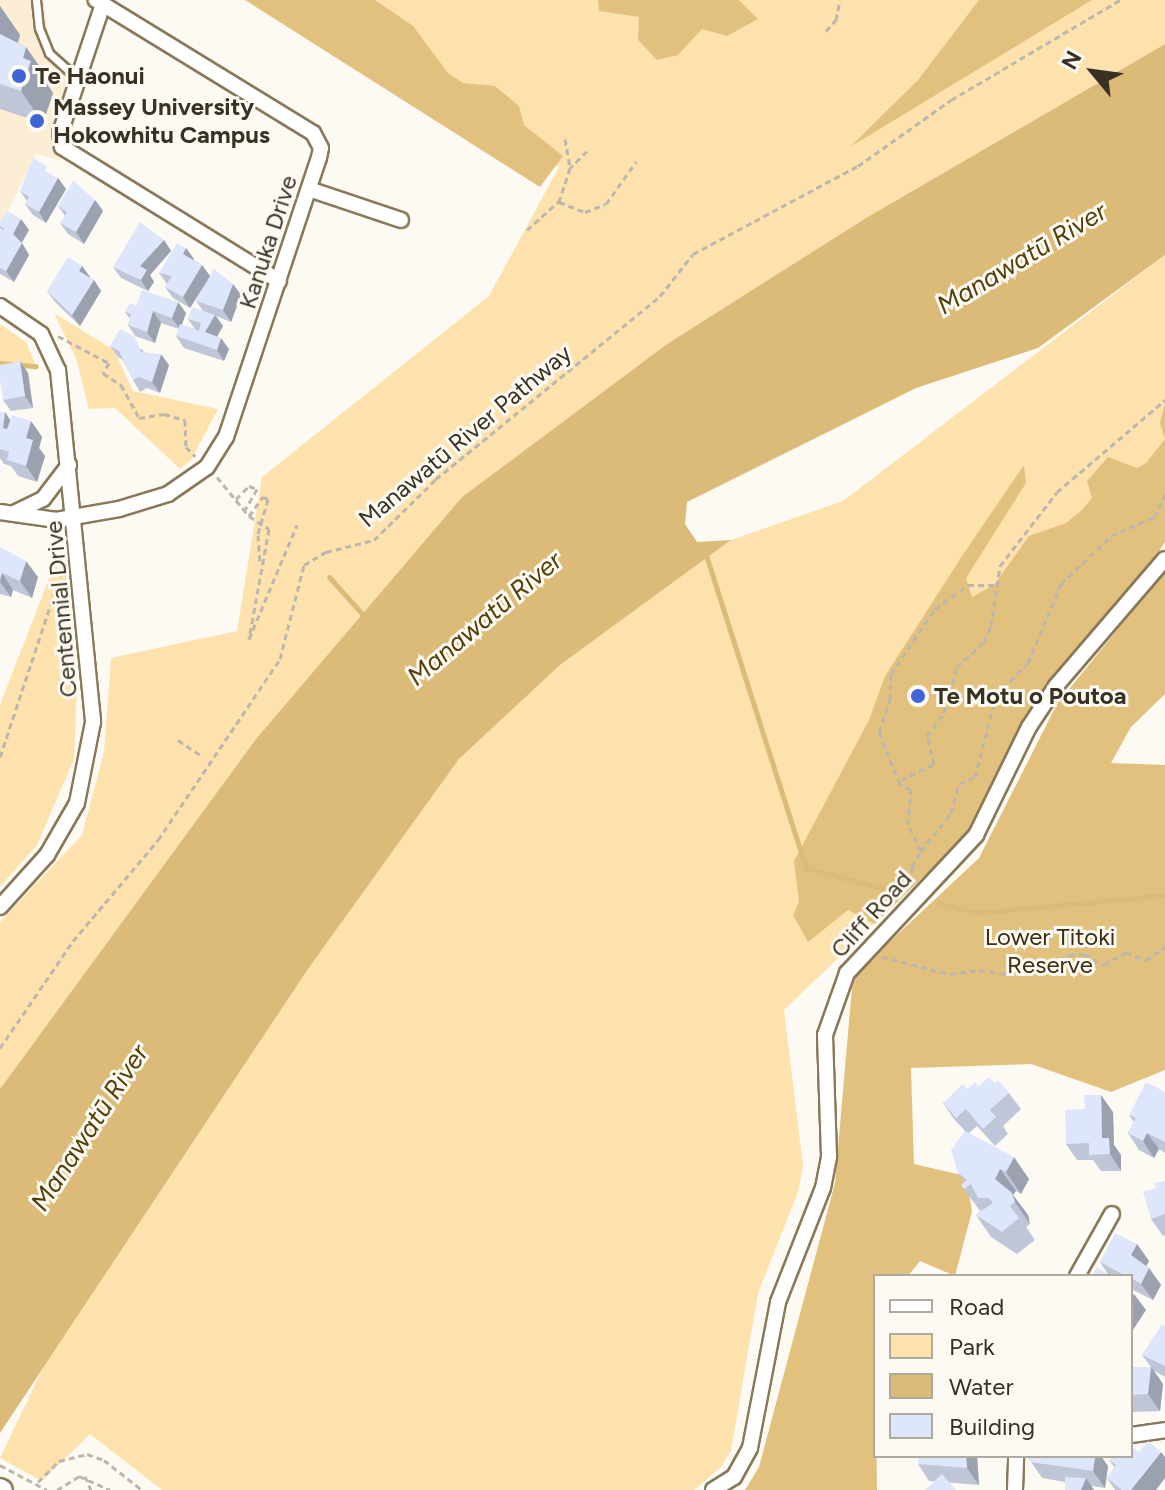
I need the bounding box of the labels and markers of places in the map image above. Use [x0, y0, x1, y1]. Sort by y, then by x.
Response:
place label: Te Haonui [35, 62, 145, 90]
marker: Te Haonui [10, 67, 28, 85]
place label: Massey University Hokowhitu Campus [53, 93, 270, 149]
marker: Massey University Hokowhitu Campus [28, 112, 46, 130]
place label: Te Motu o Poutoa [934, 682, 1127, 710]
marker: Te Motu o Poutoa [909, 687, 927, 705]

